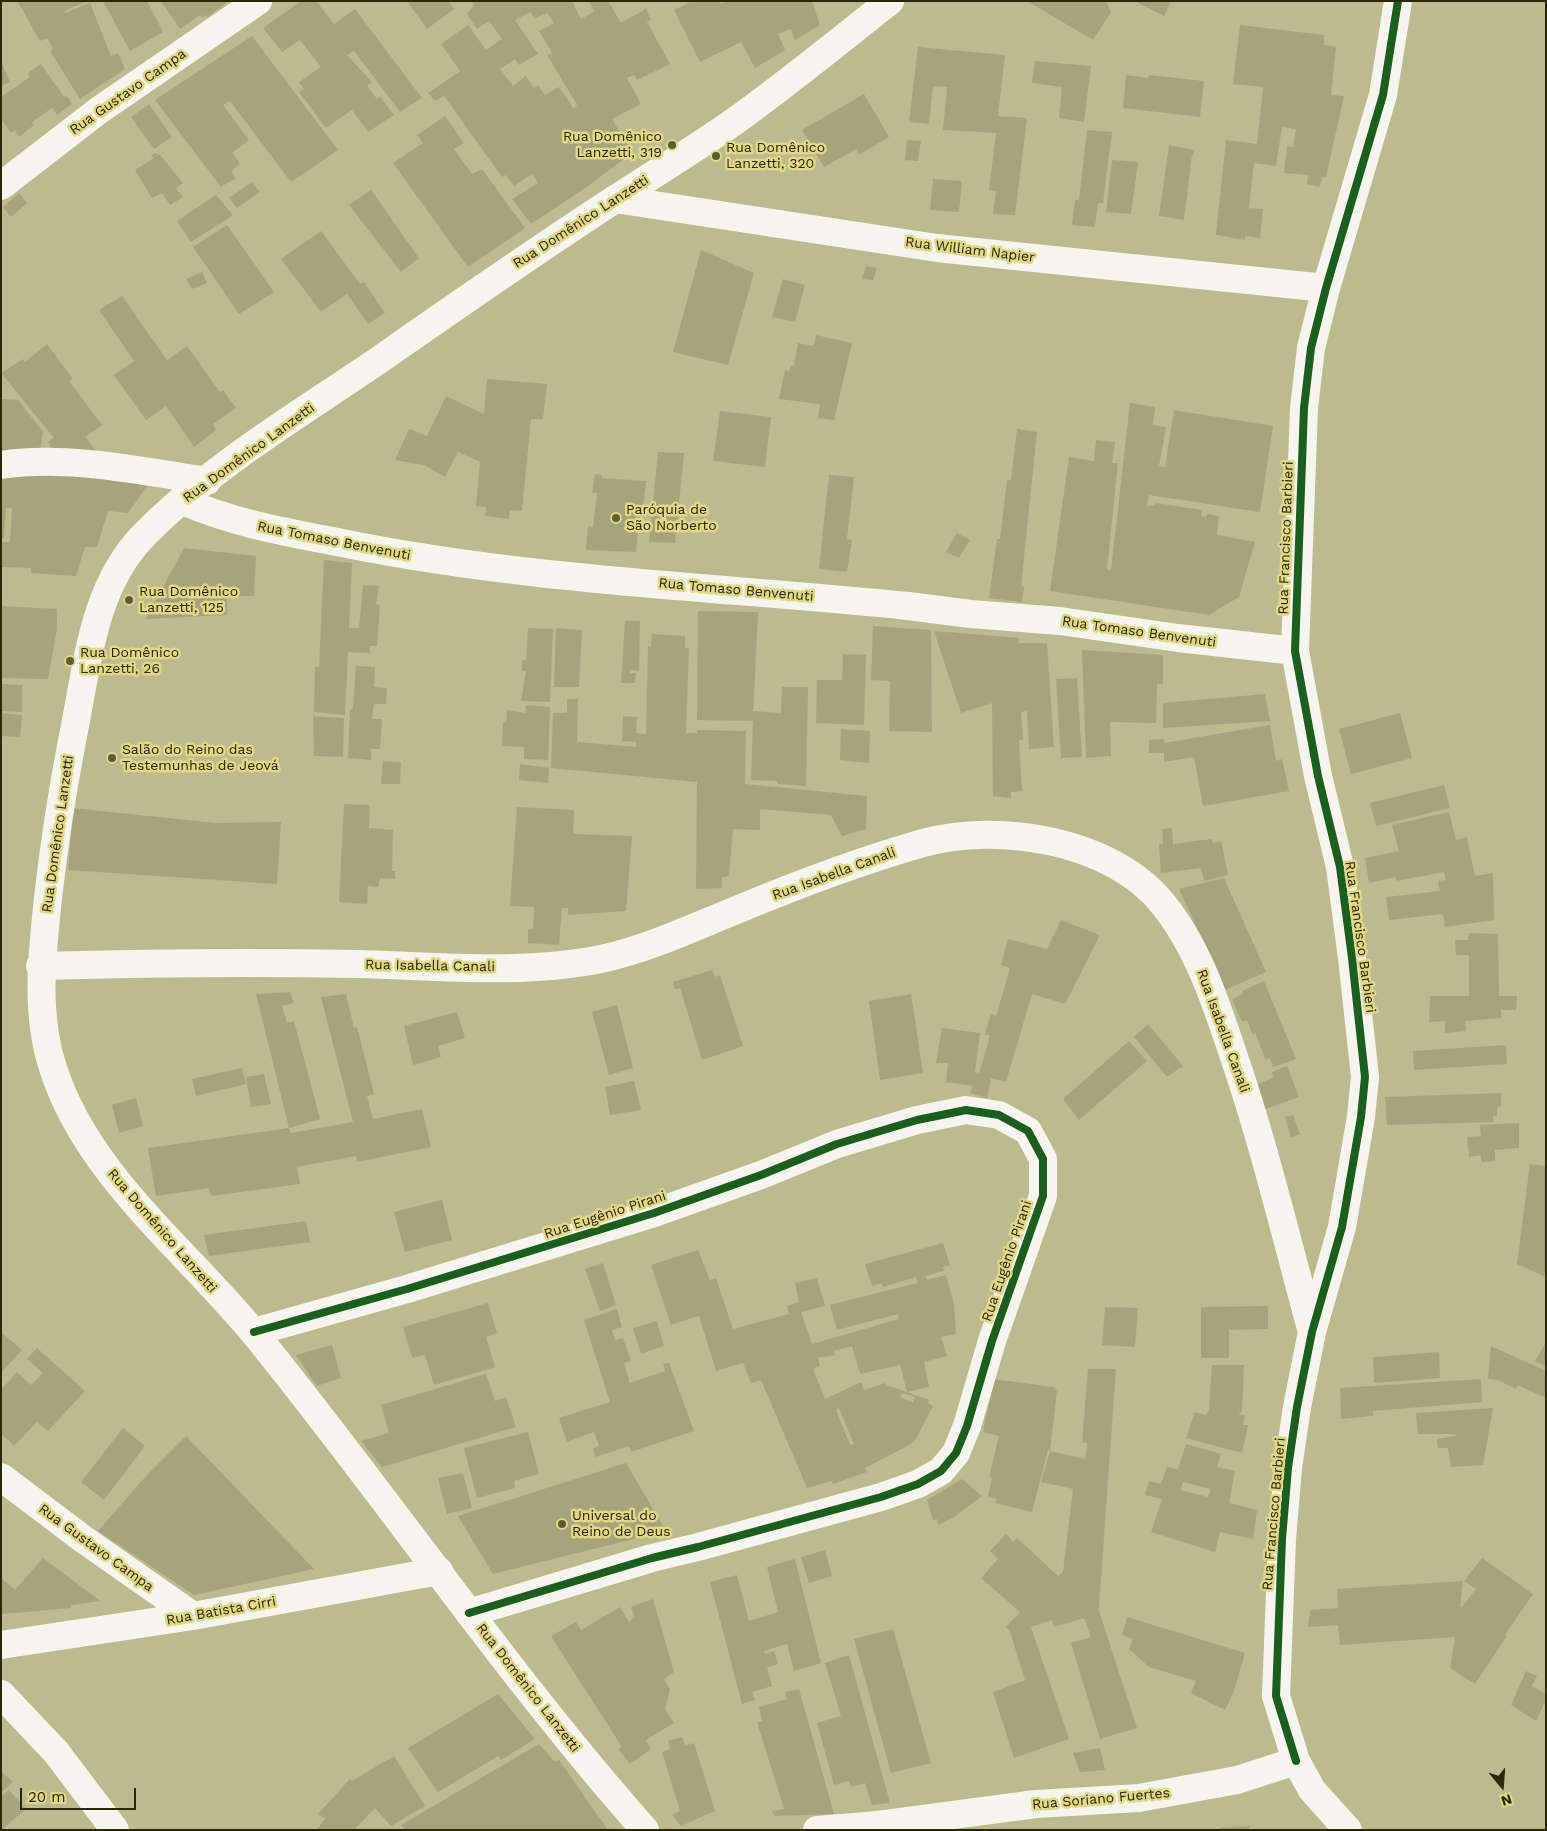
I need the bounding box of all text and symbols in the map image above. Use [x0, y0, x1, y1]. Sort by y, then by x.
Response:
street label: Rua Gustavo Campa [67, 45, 189, 139]
place label: Rua Domênico Lanzetti, 319 [563, 129, 662, 162]
marker: Rua Domênico Lanzetti, 319 [666, 139, 678, 151]
place label: Rua Domênico Lanzetti, 320 [726, 140, 825, 172]
marker: Rua Domênico Lanzetti, 320 [710, 150, 722, 162]
street label: Rua Domênico Lanzetti [510, 172, 652, 272]
street label: Rua William Napier [904, 234, 1036, 266]
street label: Rua Domênico Lanzetti [180, 400, 318, 506]
street label: Rua Francisco Barbieri [1275, 461, 1297, 615]
place label: Paróquia de São Norberto [626, 502, 717, 534]
marker: Paróquia de São Norberto [610, 512, 622, 524]
street label: Rua Tomaso Benvenuti [256, 518, 412, 564]
street label: Rua Tomaso Benvenuti [658, 575, 814, 605]
place label: Rua Domênico Lanzetti, 125 [139, 584, 238, 616]
marker: Rua Domênico Lanzetti, 125 [123, 594, 135, 606]
street label: Rua Tomaso Benvenuti [1061, 613, 1217, 651]
place label: Rua Domênico Lanzetti, 26 [80, 645, 179, 678]
marker: Rua Domênico Lanzetti, 26 [64, 655, 76, 667]
place label: Salão do Reino das Testemunhas de Jeová [122, 742, 279, 774]
marker: Salão do Reino das Testemunhas de Jeová [106, 752, 118, 764]
street label: Rua Domênico Lanzetti [39, 754, 77, 914]
street label: Rua Isabella Canali [770, 844, 898, 904]
street label: Rua Francisco Barbieri [1341, 860, 1379, 1014]
street label: Rua Isabella Canali [365, 956, 495, 976]
street label: Rua Isabella Canali [1193, 967, 1253, 1095]
street label: Rua Domênico Lanzetti [104, 1166, 220, 1296]
street label: Rua Eugênio Pirani [542, 1187, 668, 1243]
street label: Rua Eugênio Pirani [978, 1198, 1036, 1324]
street label: Rua Francisco Barbieri [1259, 1437, 1289, 1591]
street label: Rua Gustavo Campa [35, 1501, 157, 1595]
place label: Universal do Reino de Deus [572, 1508, 671, 1540]
marker: Universal do Reino de Deus [556, 1518, 568, 1530]
street label: Rua Batista Cirri [165, 1593, 277, 1629]
street label: Rua Domênico Lanzetti [473, 1620, 583, 1756]
north arrow [1477, 1761, 1527, 1811]
scale bar [22, 1778, 139, 1810]
street label: Rua Soriano Fuertes [1031, 1785, 1171, 1813]
text: 20 m [28, 1788, 66, 1806]
text: N [1499, 1791, 1514, 1809]

